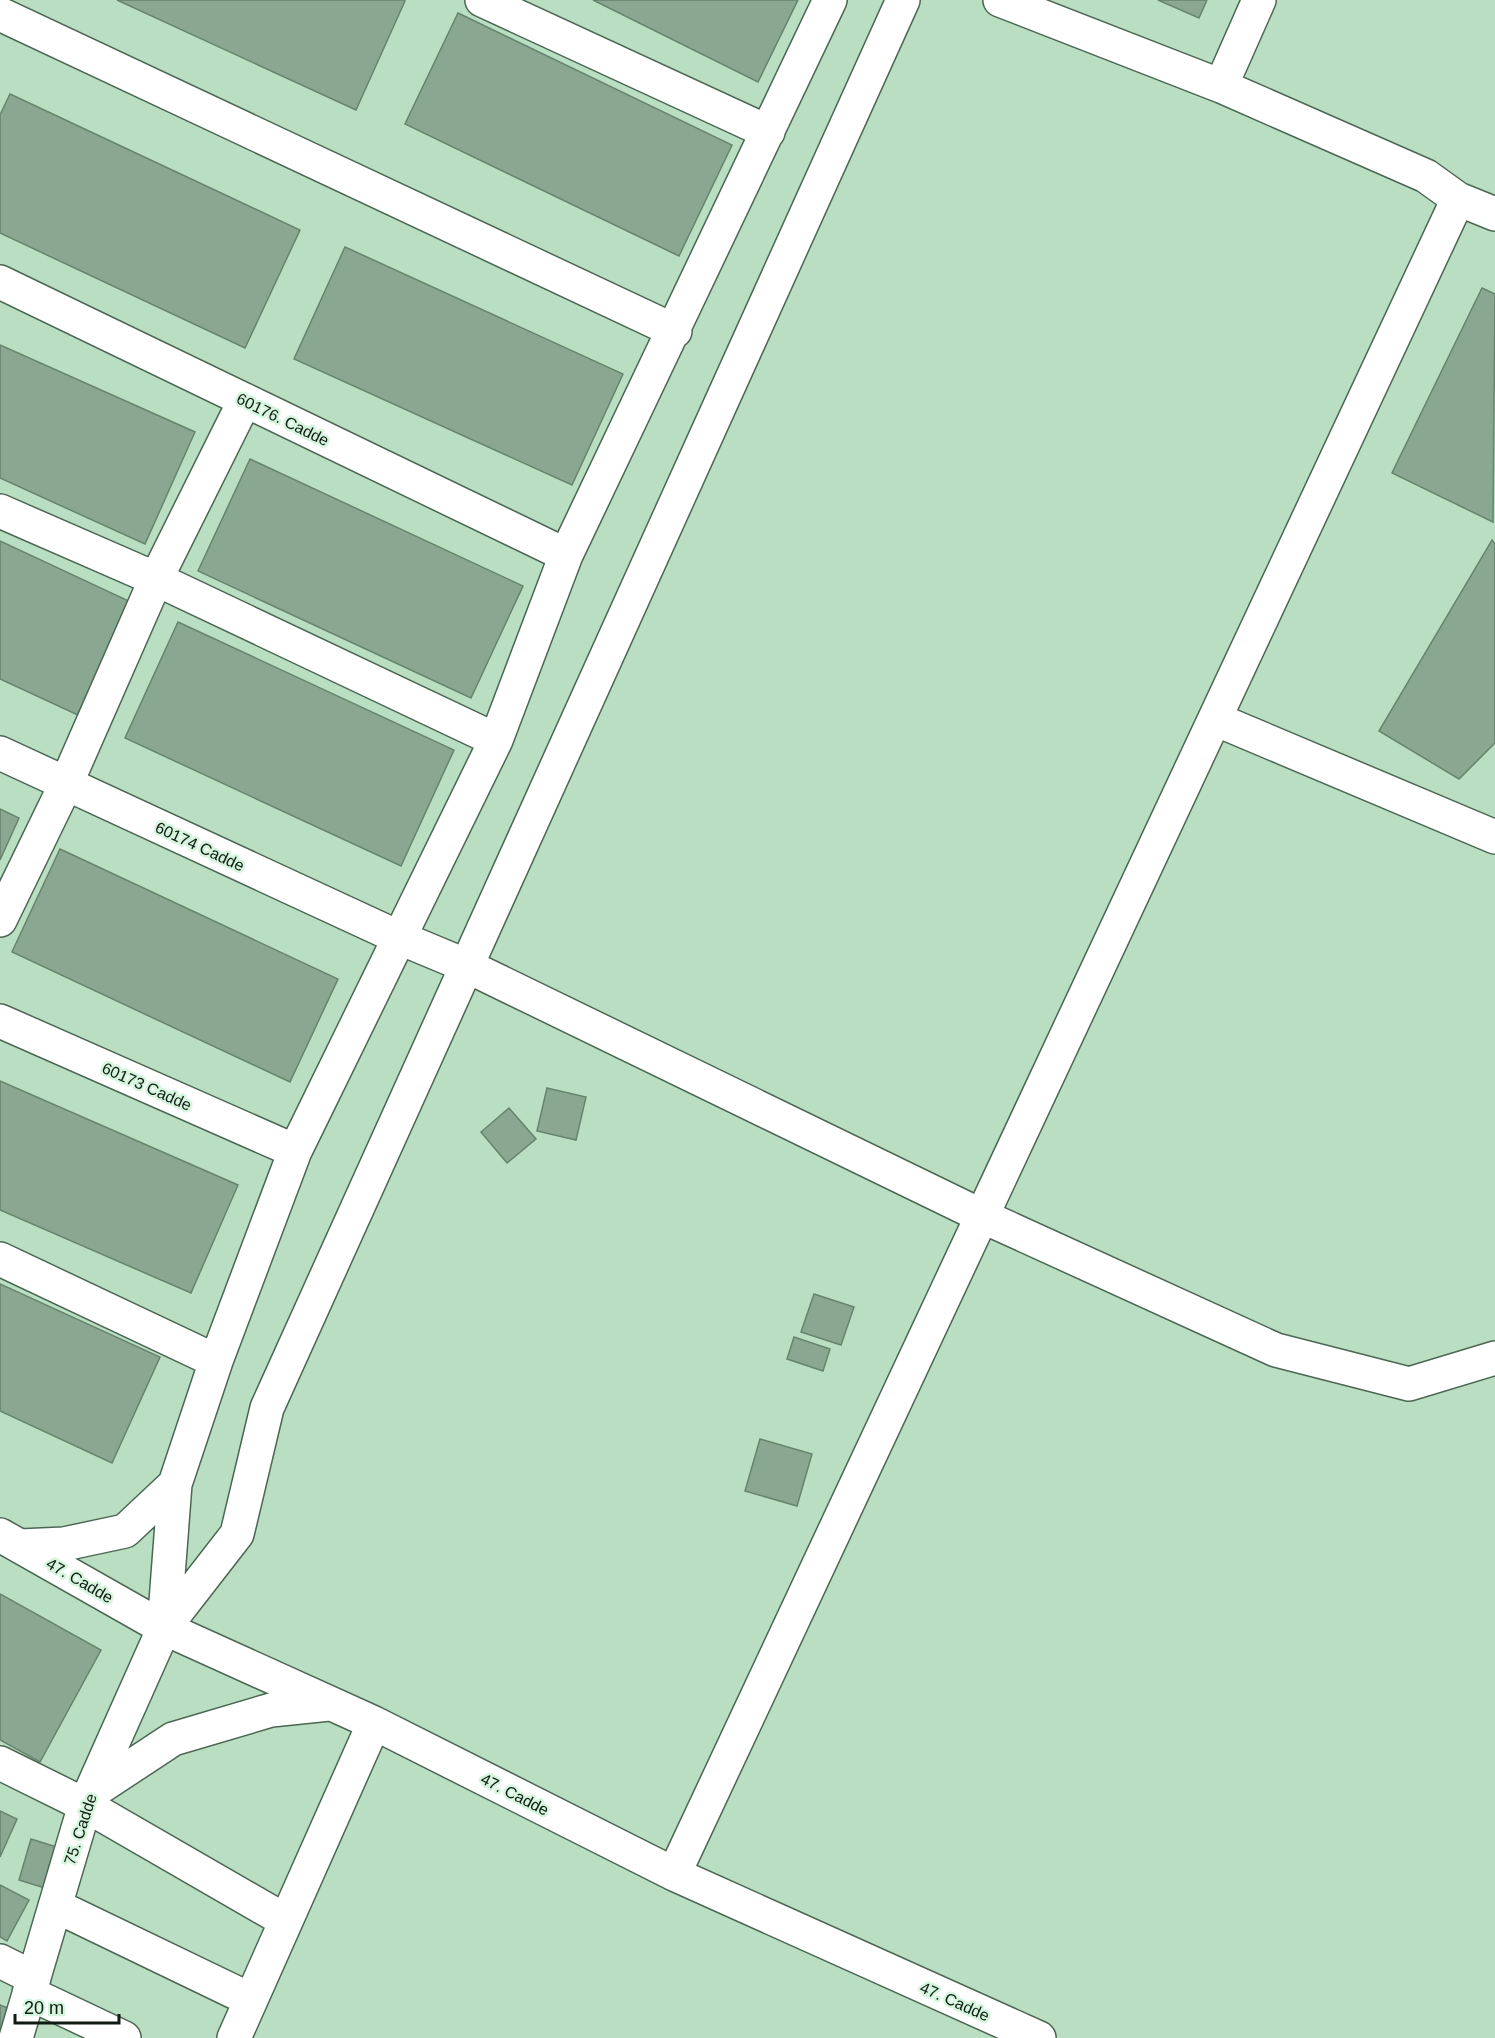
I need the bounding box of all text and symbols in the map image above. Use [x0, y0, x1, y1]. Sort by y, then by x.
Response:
street label: 60176. Cadde [234, 390, 332, 449]
street label: 60174 Cadde [153, 818, 247, 875]
street label: 60173 Cadde [99, 1059, 194, 1114]
street label: 47. Cadde [44, 1555, 116, 1606]
street label: 47. Cadde [478, 1770, 552, 1819]
street label: 75. Cadde [61, 1791, 100, 1867]
street label: 47. Cadde [918, 1979, 992, 2024]
scale bar [15, 1987, 118, 2025]
text: 20 m [24, 1998, 64, 2018]

